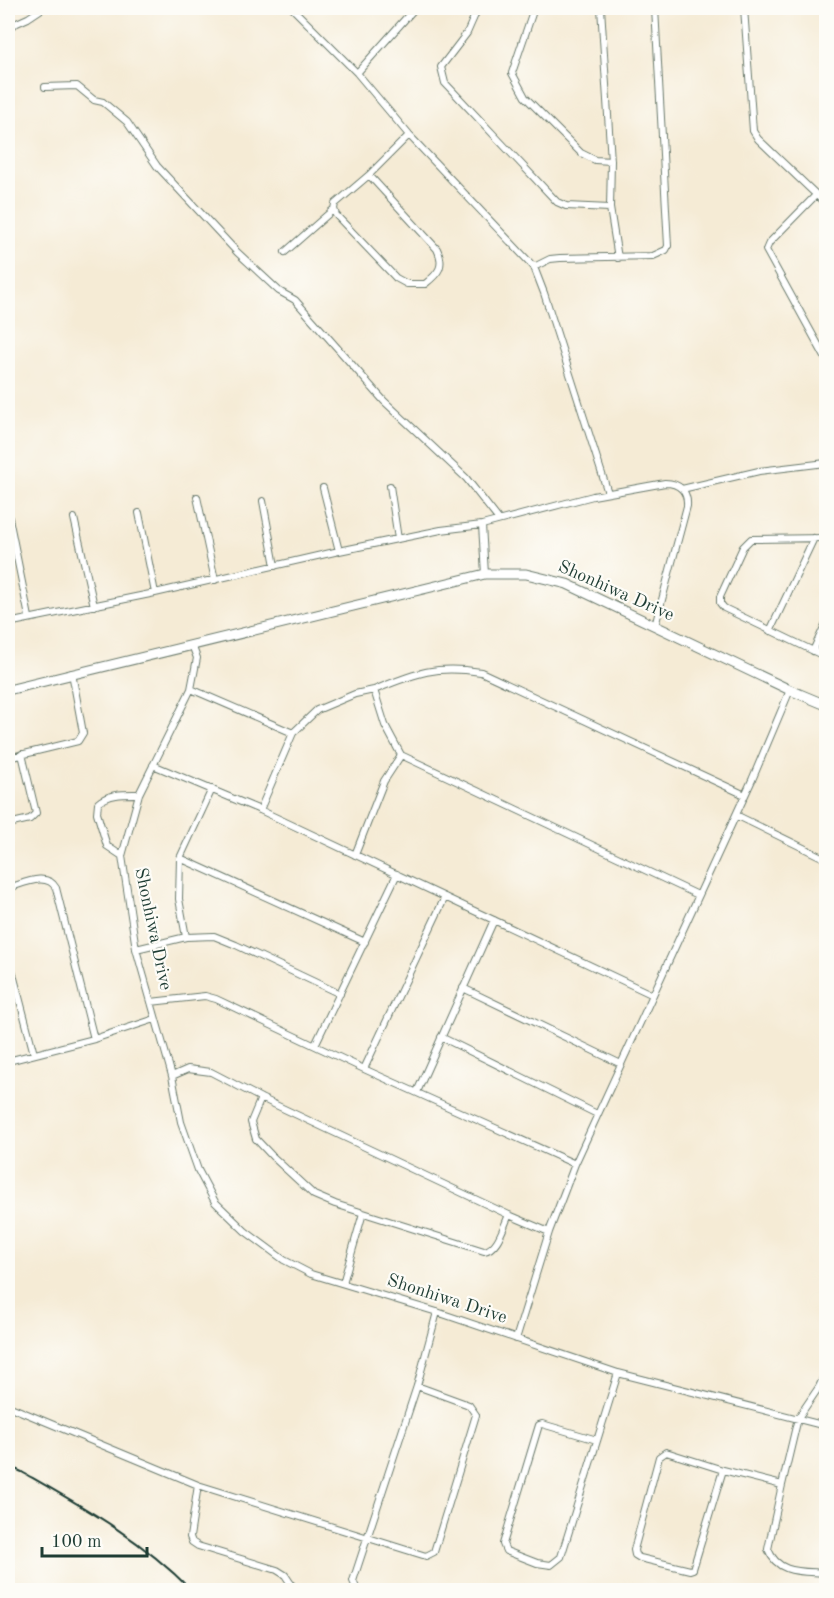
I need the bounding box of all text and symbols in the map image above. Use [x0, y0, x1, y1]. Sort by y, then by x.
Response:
street label: Shonhiwa Drive [555, 557, 677, 625]
street label: Shonhiwa Drive [131, 866, 175, 992]
street label: Shonhiwa Drive [385, 1271, 509, 1327]
scale bar [42, 1520, 147, 1558]
text: 100 m [51, 1533, 102, 1551]

